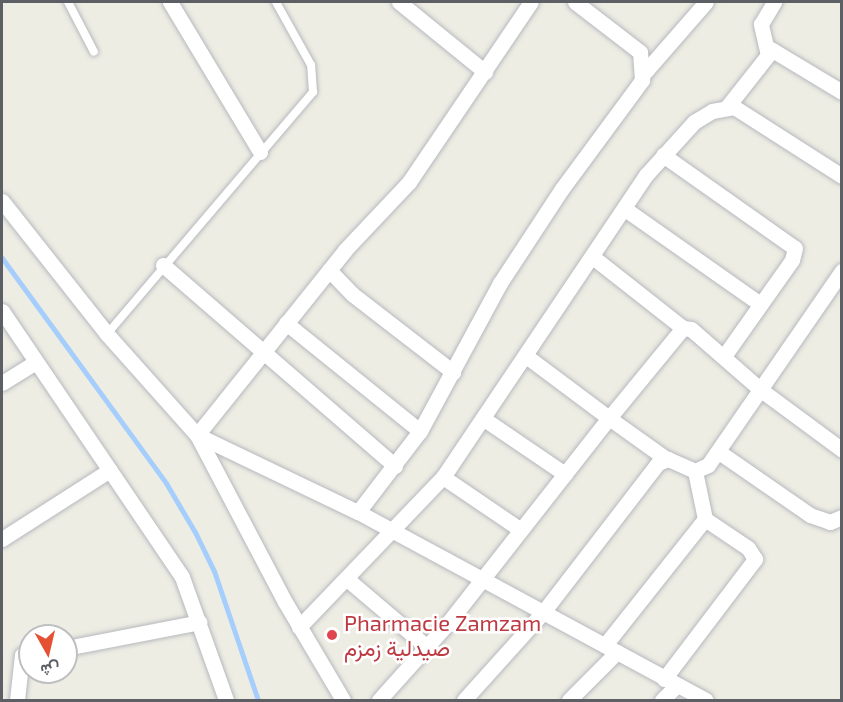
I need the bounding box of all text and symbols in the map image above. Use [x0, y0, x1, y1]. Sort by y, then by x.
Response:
place label: Pharmacie Zamzam صيدلية زمزم [344, 609, 541, 660]
north arrow [18, 624, 78, 684]
marker: Pharmacie Zamzam صيدلية زمزم [325, 628, 339, 642]
text: ش [39, 660, 61, 681]

